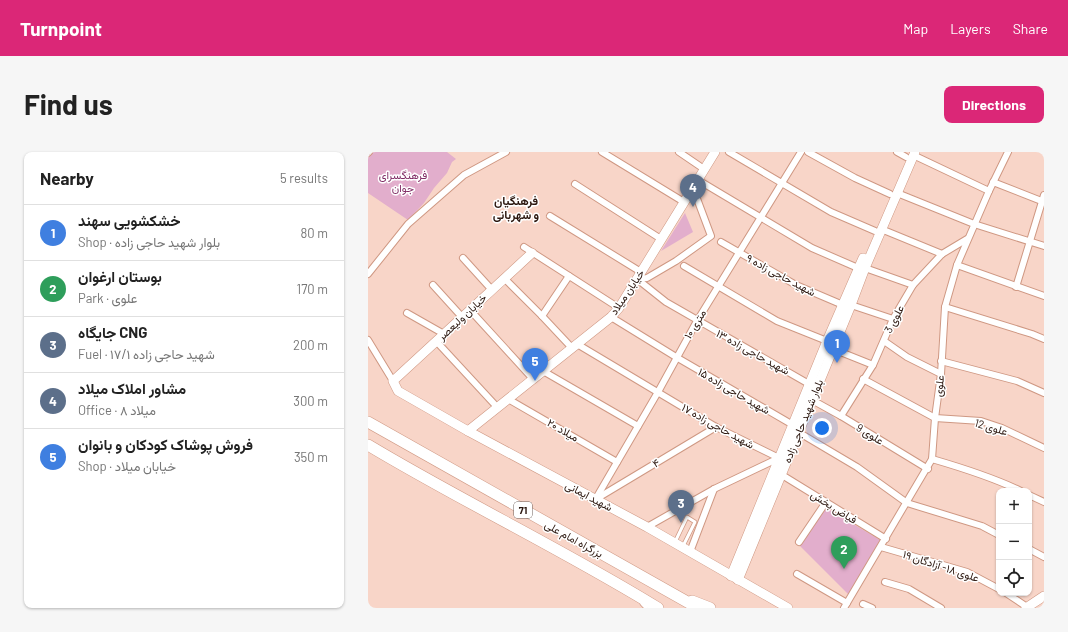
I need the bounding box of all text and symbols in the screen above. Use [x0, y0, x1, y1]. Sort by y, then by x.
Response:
text: Turnpoint [20, 17, 102, 40]
text: Map [903, 20, 928, 37]
text: Layers [950, 20, 991, 37]
text: Share [1013, 20, 1048, 37]
button: Directions [944, 86, 1044, 123]
text: Find us [24, 87, 113, 121]
text: Nearby [40, 168, 94, 188]
park label: فرهنگسرای جوان [379, 168, 427, 195]
text: 5 results [280, 170, 328, 186]
pin: 4 [680, 174, 706, 207]
district label: فرهنگیان و شهربانی [493, 193, 540, 223]
text: خشکشویی سهند [78, 211, 180, 229]
text: 1 [51, 225, 55, 241]
text: 80 m [301, 225, 328, 241]
text: Shop · بلوار شهید حاجی زاده [78, 234, 220, 250]
street label: شهید حاجی زاده ۹ [744, 251, 818, 299]
text: بوستان ارغوان [78, 267, 162, 285]
street label: خیابان میلاد [607, 267, 647, 317]
text: 2 [49, 281, 57, 297]
text: 170 m [297, 281, 328, 297]
text: Park · علوی [78, 290, 137, 306]
street label: خیابان ولیعصر [434, 291, 489, 344]
street label: علوی 3 [881, 302, 907, 335]
street label: ۱۰ متری [681, 307, 709, 341]
text: جایگاه CNG [78, 323, 148, 341]
street label: شهید حاجی زاده ۱۳ [714, 326, 792, 378]
pin: 1 [824, 330, 850, 363]
text: 3 [49, 337, 57, 353]
text: 200 m [293, 337, 328, 353]
text: Fuel · شهید حاجی زاده ۱۷/۱ [78, 346, 215, 362]
pin: 5 [522, 348, 548, 381]
street label: شهید حاجی زاده ۱۵ [695, 365, 773, 417]
street label: علوی [931, 374, 947, 398]
street label: بلوار شهید حاجی زاده [780, 377, 826, 465]
text: مشاور املاک میلاد [78, 379, 186, 397]
text: 4 [49, 393, 57, 409]
text: 300 m [293, 393, 328, 409]
street label: شهید حاجی زاده ۱۷ [679, 400, 757, 452]
text: Office · میلاد ۸ [78, 402, 156, 418]
street label: میلاد ۲۰ [545, 415, 581, 445]
street label: علوی 12 [973, 416, 1009, 438]
your location [812, 418, 832, 438]
street label: علوی 9 [854, 420, 887, 448]
text: فروش پوشاک کودکان و بانوان [78, 435, 253, 453]
text: 5 [49, 449, 57, 465]
text: 350 m [294, 449, 328, 465]
street label: ۴ [650, 455, 662, 470]
text: Shop · خیابان میلاد [78, 458, 176, 474]
street label: شهید ایمانی [563, 478, 615, 514]
street label: فیاض بخش [808, 487, 860, 527]
map controls [996, 488, 1032, 596]
button: + [996, 488, 1032, 524]
pin: 3 [668, 490, 694, 523]
road number: 71 [514, 502, 532, 518]
street label: بزرگراه امام علی [542, 517, 606, 562]
button: − [996, 524, 1032, 560]
pin: 2 [831, 536, 857, 569]
street label: علوی ۱٨- آزادگان ۱۹ [901, 547, 981, 585]
button: locate [996, 560, 1032, 596]

